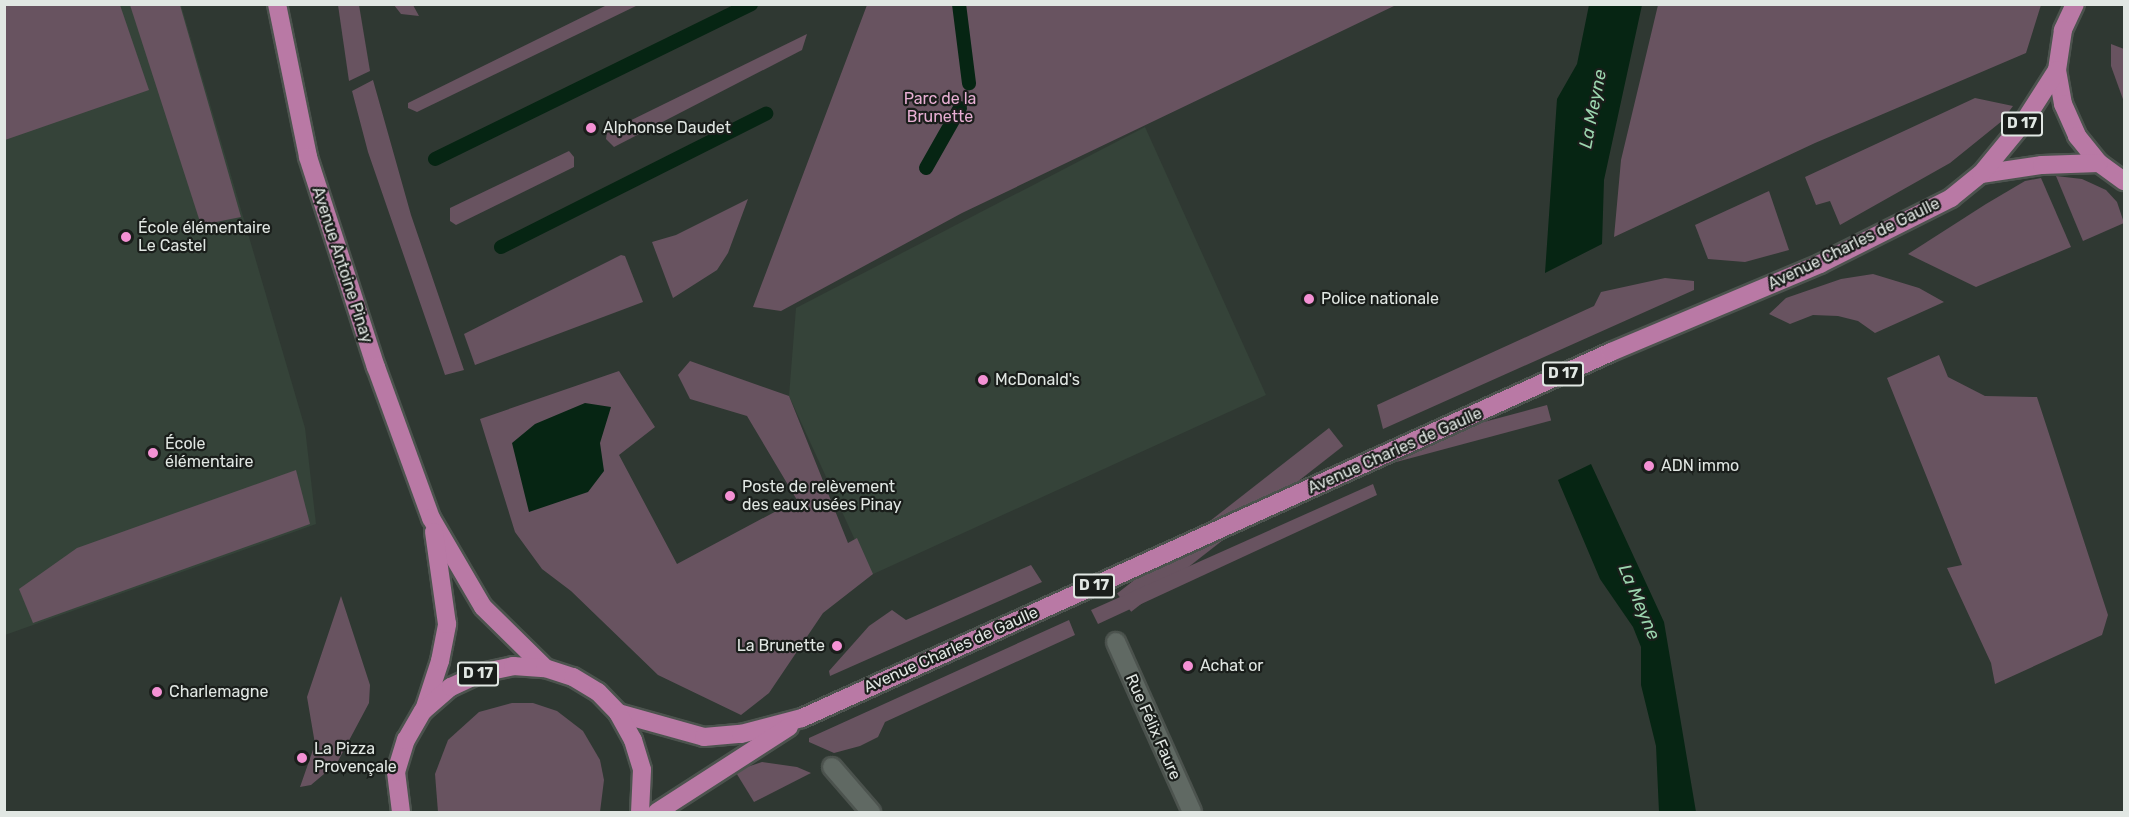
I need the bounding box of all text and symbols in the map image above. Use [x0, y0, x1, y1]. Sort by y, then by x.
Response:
water label: La Meyne [1575, 68, 1611, 150]
park label: Parc de la Brunette [904, 89, 976, 127]
road number: D 17 [2001, 112, 2043, 136]
place label: Alphonse Daudet [603, 118, 731, 138]
marker: Alphonse Daudet [584, 121, 598, 135]
street label: Avenue Antoine Pinay [308, 184, 376, 346]
street label: Avenue Charles de Gaulle [1765, 194, 1943, 294]
place label: École élémentaire Le Castel [138, 218, 271, 256]
marker: École élémentaire Le Castel [119, 230, 133, 244]
place label: Police nationale [1321, 289, 1439, 309]
marker: Police nationale [1302, 292, 1316, 306]
road number: D 17 [1542, 362, 1584, 386]
place label: McDonald's [995, 370, 1080, 390]
marker: McDonald's [976, 373, 990, 387]
street label: Avenue Charles de Gaulle [1305, 404, 1485, 498]
place label: École élémentaire [165, 434, 253, 472]
marker: École élémentaire [146, 446, 160, 460]
place label: ADN immo [1661, 456, 1739, 476]
marker: ADN immo [1642, 459, 1656, 473]
place label: Poste de relèvement des eaux usées Pinay [742, 477, 902, 515]
marker: Poste de relèvement des eaux usées Pinay [723, 489, 737, 503]
water label: La Meyne [1613, 561, 1665, 643]
road number: D 17 [1073, 574, 1115, 598]
street label: Avenue Charles de Gaulle [861, 603, 1041, 697]
place label: La Brunette [737, 636, 825, 656]
marker: La Brunette [830, 639, 844, 653]
place label: Achat or [1200, 656, 1263, 676]
marker: Achat or [1181, 659, 1195, 673]
road number: D 17 [457, 662, 499, 686]
street label: Rue Félix Faure [1121, 671, 1185, 783]
place label: Charlemagne [169, 682, 268, 702]
marker: Charlemagne [150, 685, 164, 699]
place label: La Pizza Provençale [314, 739, 397, 777]
marker: La Pizza Provençale [295, 751, 309, 765]

